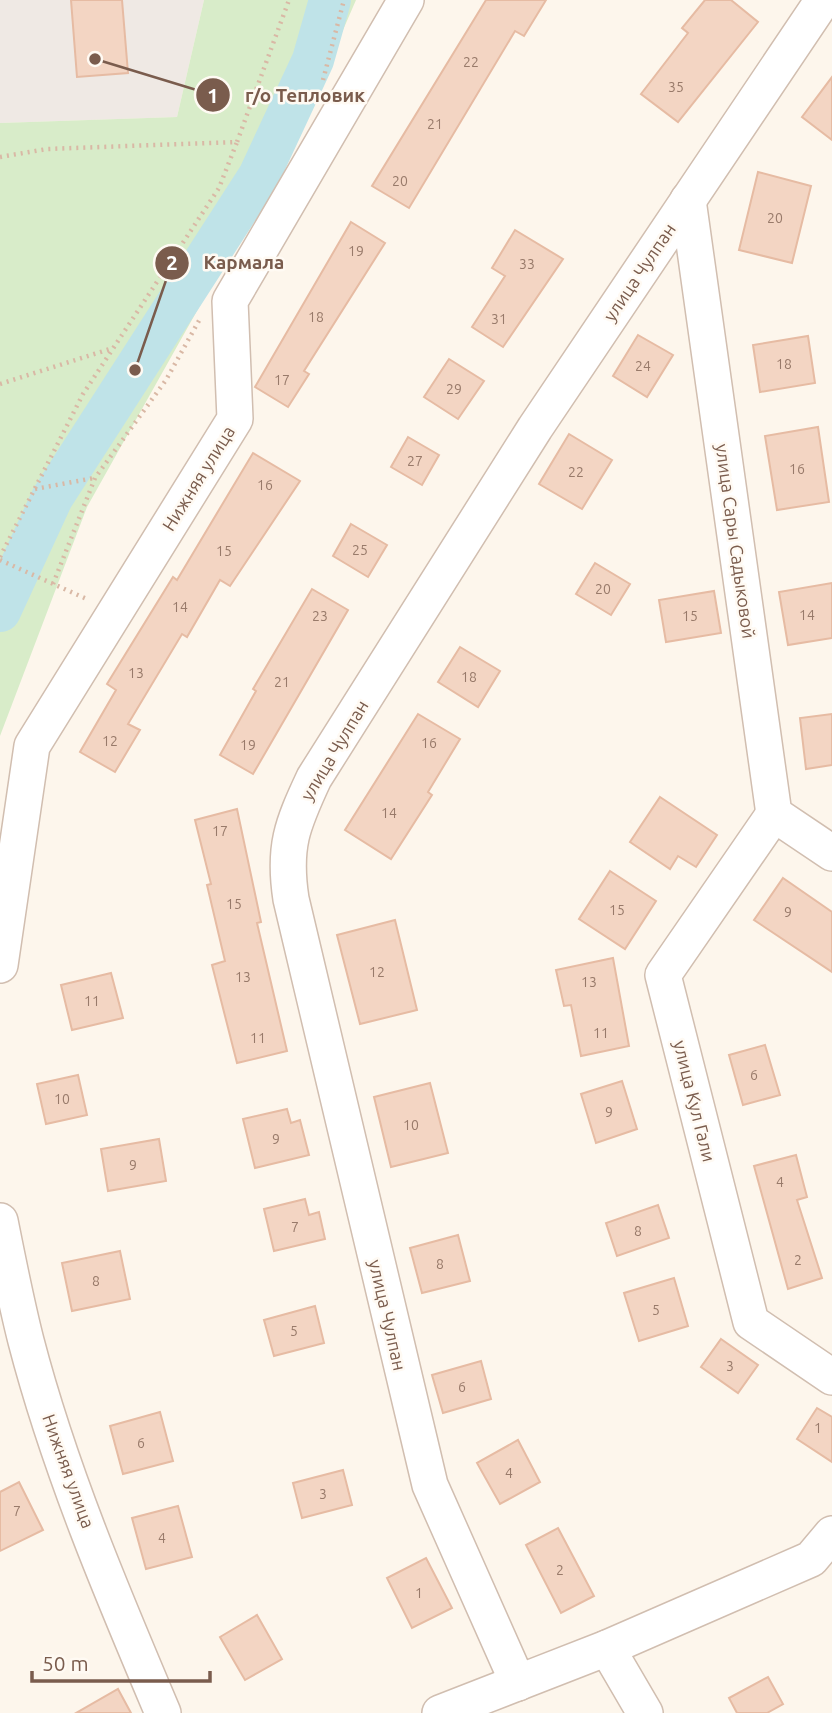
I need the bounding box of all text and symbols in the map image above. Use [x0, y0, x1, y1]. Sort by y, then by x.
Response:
house number: 22 [463, 54, 479, 70]
callout: г/о Тепловик [196, 75, 379, 115]
house number: 35 [668, 79, 684, 95]
text: 1 [207, 83, 219, 107]
text: г/о Тепловик [245, 84, 365, 106]
house number: 21 [427, 116, 443, 132]
house number: 20 [392, 173, 408, 189]
house number: 20 [767, 210, 783, 226]
street label: улица Чулпан [599, 219, 679, 325]
callout: Кармала [154, 243, 298, 283]
house number: 19 [348, 243, 364, 259]
text: 2 [166, 250, 178, 274]
text: Кармала [204, 251, 284, 273]
house number: 33 [519, 256, 535, 272]
house number: 18 [308, 309, 324, 325]
house number: 31 [491, 311, 507, 327]
house number: 18 [776, 356, 792, 372]
house number: 24 [635, 358, 651, 374]
house number: 17 [274, 372, 290, 388]
house number: 29 [446, 381, 462, 397]
street label: Нижняя улица [158, 422, 238, 534]
street label: улица Сары Садыковой [712, 442, 760, 640]
house number: 27 [407, 453, 423, 469]
house number: 16 [789, 461, 805, 477]
house number: 22 [568, 464, 584, 480]
house number: 16 [257, 477, 273, 493]
house number: 25 [352, 542, 368, 558]
house number: 15 [216, 543, 232, 559]
house number: 20 [595, 581, 611, 597]
house number: 14 [172, 599, 188, 615]
house number: 14 [799, 607, 815, 623]
house number: 23 [312, 608, 328, 624]
house number: 15 [682, 608, 698, 624]
house number: 13 [128, 665, 144, 681]
house number: 18 [461, 669, 477, 685]
house number: 21 [274, 674, 290, 690]
street label: улица Чулпан [296, 696, 372, 804]
house number: 12 [102, 733, 118, 749]
house number: 16 [421, 735, 437, 751]
house number: 19 [240, 737, 256, 753]
house number: 14 [381, 805, 397, 821]
house number: 17 [212, 823, 228, 839]
house number: 15 [226, 896, 242, 912]
house number: 15 [609, 902, 625, 918]
house number: 9 [784, 904, 792, 920]
house number: 12 [369, 964, 385, 980]
house number: 13 [235, 969, 251, 985]
house number: 13 [581, 974, 597, 990]
house number: 11 [84, 993, 100, 1009]
house number: 11 [593, 1025, 609, 1041]
house number: 11 [250, 1030, 266, 1046]
street label: улица Кул Гали [670, 1038, 720, 1164]
house number: 6 [750, 1067, 758, 1083]
house number: 10 [54, 1091, 70, 1107]
house number: 9 [605, 1104, 613, 1120]
house number: 10 [403, 1117, 419, 1133]
house number: 9 [272, 1131, 280, 1147]
house number: 9 [129, 1157, 137, 1173]
house number: 4 [776, 1174, 784, 1190]
house number: 7 [291, 1219, 299, 1235]
house number: 8 [634, 1223, 642, 1239]
house number: 2 [794, 1252, 802, 1268]
house number: 8 [436, 1256, 444, 1272]
street label: улица Чулпан [365, 1257, 411, 1373]
house number: 8 [92, 1273, 100, 1289]
house number: 5 [652, 1302, 660, 1318]
house number: 5 [290, 1323, 298, 1339]
house number: 3 [726, 1358, 734, 1374]
house number: 6 [458, 1379, 466, 1395]
street label: Нижняя улица [39, 1411, 99, 1531]
house number: 1 [814, 1420, 822, 1436]
house number: 6 [137, 1435, 145, 1451]
house number: 4 [505, 1465, 513, 1481]
house number: 3 [319, 1486, 327, 1502]
house number: 7 [13, 1503, 21, 1519]
house number: 4 [158, 1530, 166, 1546]
house number: 2 [556, 1562, 564, 1578]
house number: 1 [415, 1585, 423, 1601]
scale bar [32, 1640, 210, 1684]
text: 50 m [42, 1651, 89, 1675]

